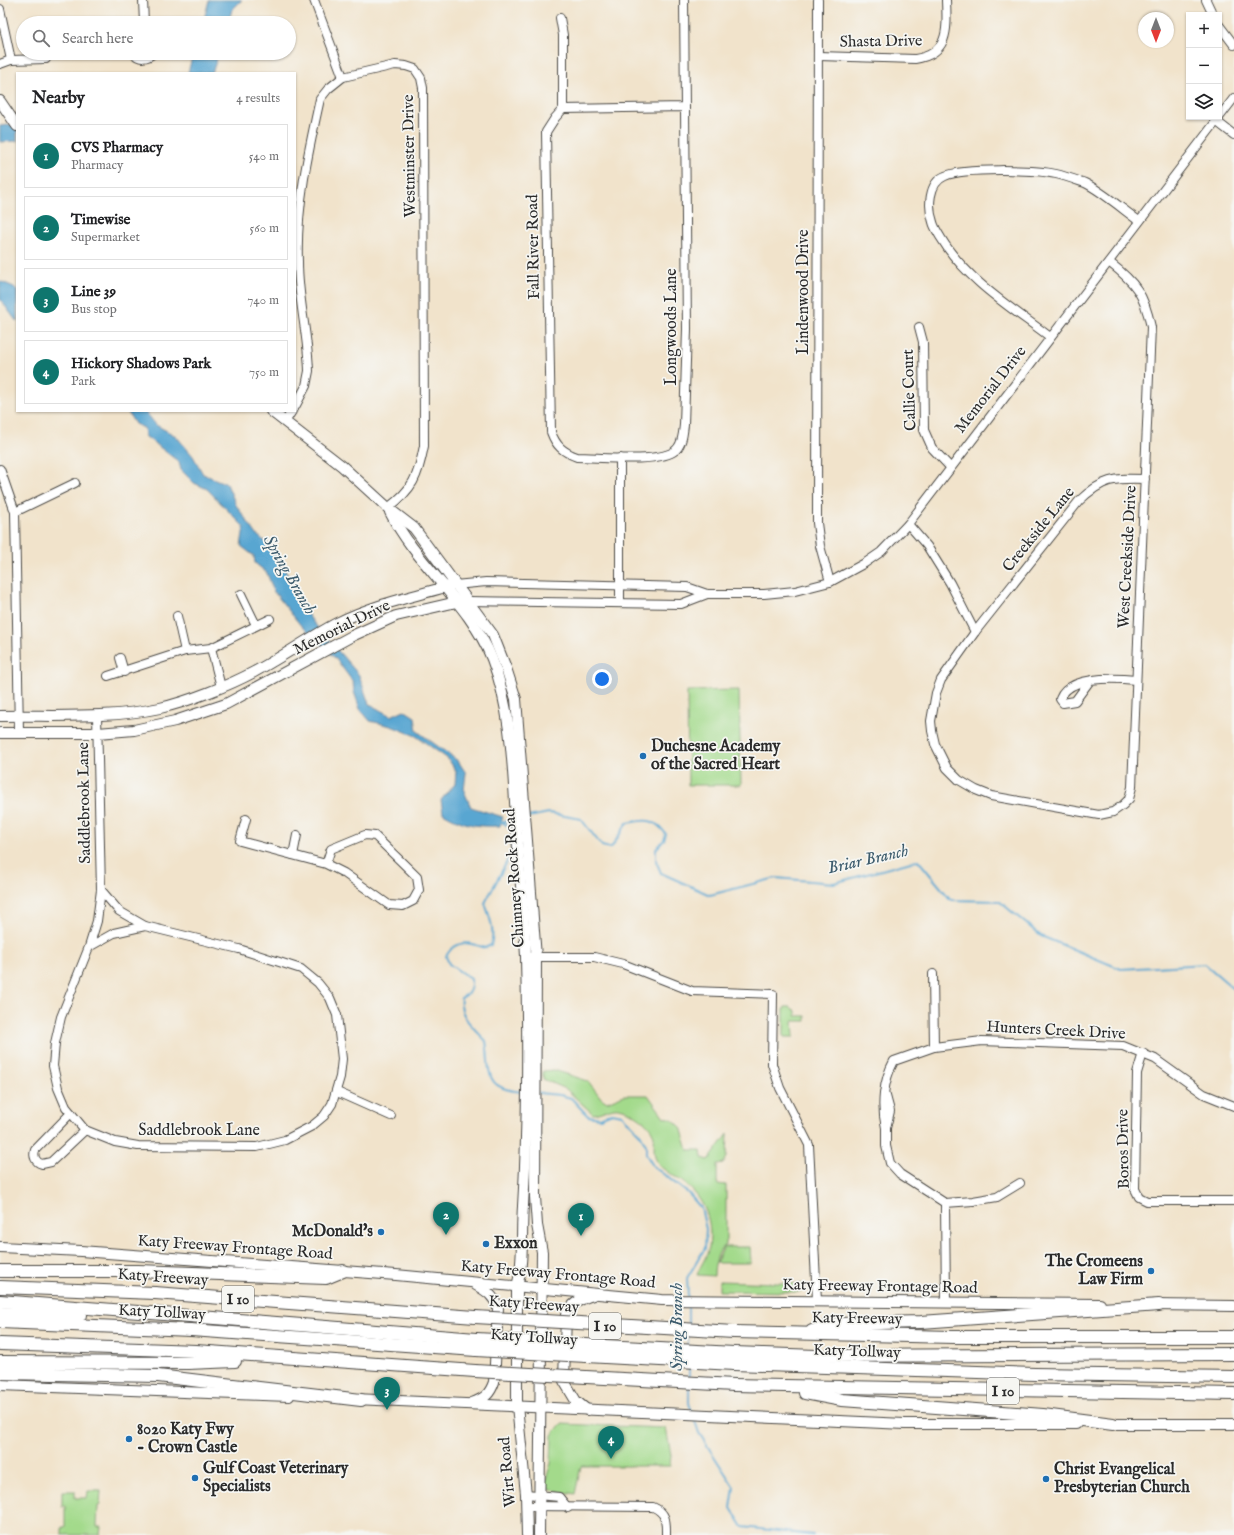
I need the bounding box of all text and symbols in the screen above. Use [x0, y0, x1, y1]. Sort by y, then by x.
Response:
north arrow [1138, 12, 1174, 48]
map controls [1186, 12, 1222, 120]
button: + [1186, 12, 1222, 48]
search box [16, 16, 296, 60]
icon: search [30, 27, 52, 49]
text: Search here [62, 29, 133, 48]
street label: Shasta Drive [840, 31, 922, 53]
button: − [1186, 48, 1222, 84]
button: layers [1186, 84, 1222, 120]
text: Nearby [32, 88, 85, 109]
text: 4 results [236, 90, 280, 107]
street label: Westminster Drive [399, 94, 421, 218]
text: CVS Pharmacy [71, 138, 163, 157]
text: 1 [44, 148, 48, 165]
text: 540 m [249, 148, 279, 165]
text: Pharmacy [71, 157, 123, 174]
street label: Fall River Road [523, 194, 545, 300]
text: Timewise [71, 210, 130, 229]
text: 2 [43, 220, 49, 237]
text: 560 m [250, 220, 279, 237]
text: Supermarket [71, 229, 140, 246]
street label: Lindenwood Drive [794, 229, 814, 355]
street label: Longwoods Lane [662, 269, 682, 385]
text: Line 39 [71, 282, 116, 301]
text: 3 [44, 292, 48, 309]
text: 740 m [247, 292, 279, 309]
text: Bus stop [71, 301, 117, 318]
street label: Memorial Drive [951, 342, 1031, 438]
street label: Callie Court [899, 348, 921, 431]
text: Hickory Shadows Park [71, 354, 211, 373]
text: 4 [43, 364, 49, 381]
text: 750 m [249, 364, 279, 381]
text: Park [71, 373, 96, 390]
street label: Creekside Lane [999, 483, 1079, 577]
street label: West Creekside Drive [1114, 485, 1142, 629]
water label: Spring Branch [258, 532, 320, 618]
street label: Memorial Drive [290, 596, 394, 660]
your location [592, 669, 612, 689]
place label: Duchesne Academy of the Sacred Heart [651, 737, 782, 775]
street label: Saddlebrook Lane [74, 742, 96, 864]
marker: Duchesne Academy of the Sacred Heart [638, 751, 648, 761]
street label: Chimney Rock Road [500, 807, 530, 948]
water label: Briar Branch [826, 841, 910, 879]
street label: Hunters Creek Drive [986, 1017, 1126, 1045]
street label: Boros Drive [1113, 1109, 1135, 1189]
street label: Saddlebrook Lane [138, 1121, 260, 1141]
pin: 2 [433, 1202, 459, 1235]
pin: 1 [568, 1203, 594, 1236]
place label: McDonald's [292, 1222, 373, 1242]
marker: McDonald's [376, 1227, 386, 1237]
street label: Katy Freeway Frontage Road [137, 1231, 334, 1265]
place label: Exxon [494, 1234, 538, 1254]
marker: Exxon [481, 1239, 491, 1249]
place label: The Cromeens Law Firm [1044, 1252, 1144, 1290]
street label: Katy Freeway Frontage Road [460, 1257, 657, 1294]
street label: Katy Freeway [117, 1265, 209, 1291]
marker: The Cromeens Law Firm [1146, 1266, 1156, 1276]
street label: Katy Freeway Frontage Road [782, 1275, 978, 1299]
water label: Spring Branch [667, 1283, 688, 1371]
road number: I 10 [222, 1286, 254, 1312]
street label: Katy Freeway [488, 1292, 580, 1318]
street label: Katy Tollway [118, 1301, 206, 1325]
street label: Katy Freeway [811, 1308, 903, 1330]
road number: I 10 [589, 1313, 621, 1339]
street label: Katy Tollway [490, 1325, 579, 1351]
street label: Katy Tollway [813, 1340, 901, 1364]
pin: 3 [374, 1377, 400, 1410]
road number: I 10 [987, 1378, 1019, 1404]
place label: 8020 Katy Fwy - Crown Castle [137, 1420, 238, 1458]
pin: 4 [598, 1426, 624, 1459]
marker: 8020 Katy Fwy - Crown Castle [124, 1434, 134, 1444]
street label: Wirt Road [495, 1436, 521, 1508]
place label: Gulf Coast Veterinary Specialists [203, 1459, 350, 1497]
place label: Christ Evangelical Presbyterian Church [1054, 1460, 1190, 1498]
marker: Gulf Coast Veterinary Specialists [190, 1473, 200, 1483]
marker: Christ Evangelical Presbyterian Church [1041, 1474, 1051, 1484]

